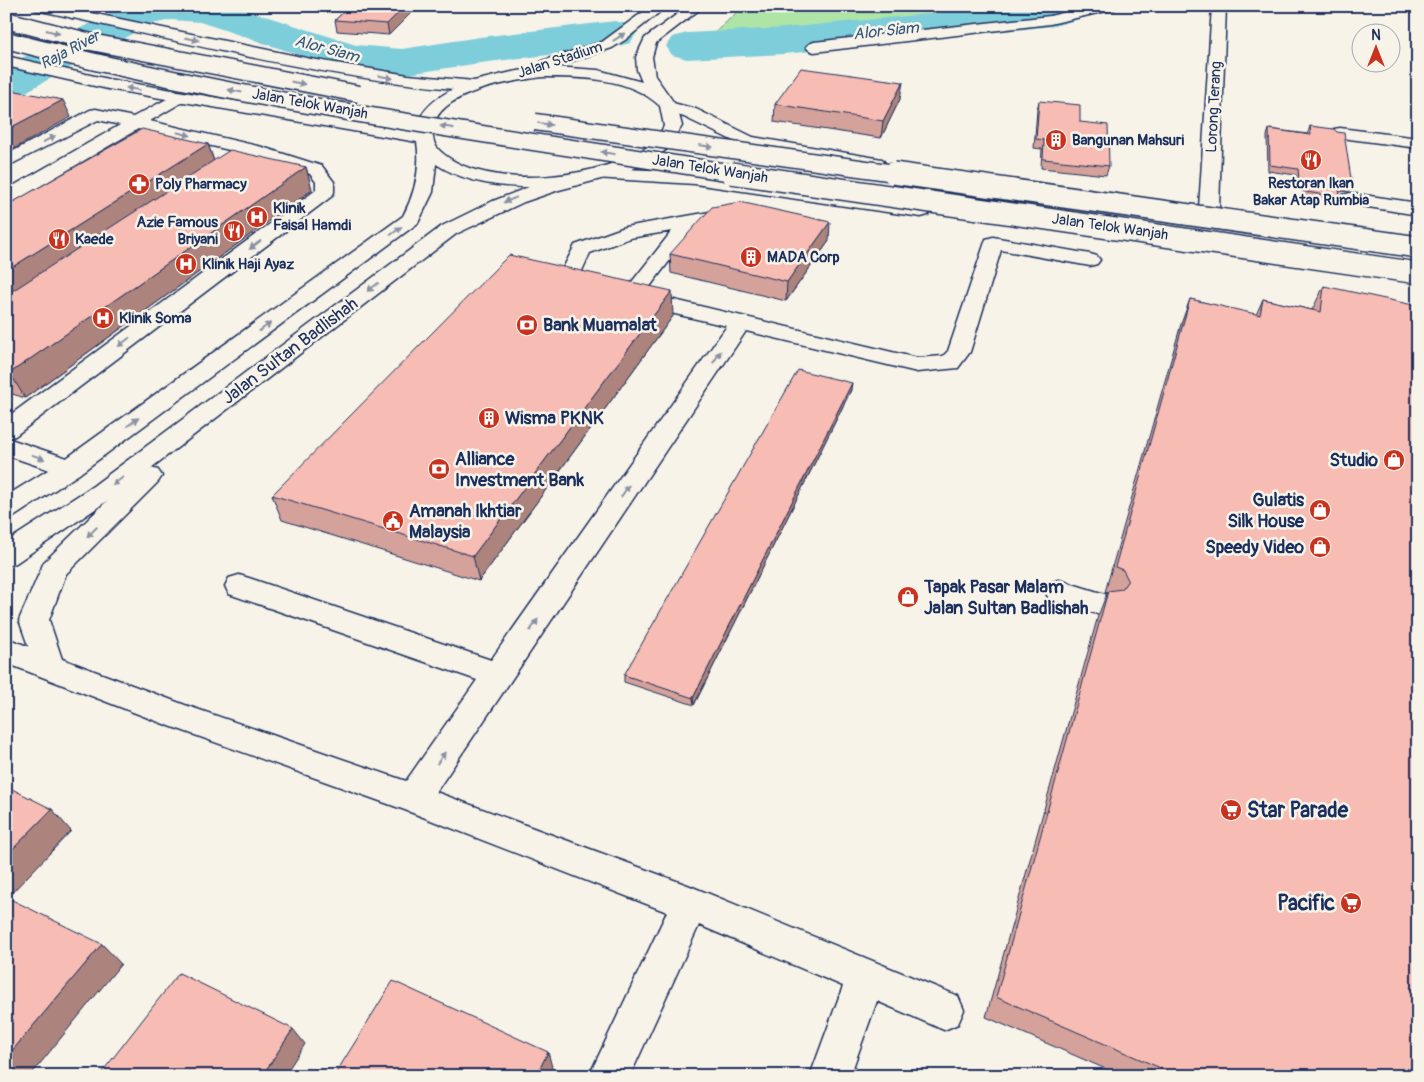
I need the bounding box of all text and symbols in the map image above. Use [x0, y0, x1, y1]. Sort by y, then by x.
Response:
water label: Alor Siam [852, 18, 921, 44]
north arrow [1352, 22, 1402, 72]
water label: Raja River [37, 25, 105, 74]
text: N [1371, 27, 1381, 44]
one-way arrow [46, 28, 61, 36]
water label: Alor Siam [293, 31, 362, 67]
one-way arrow [613, 32, 626, 42]
one-way arrow [185, 35, 200, 43]
street label: Jalan Stadium [515, 37, 605, 83]
street label: Lorong Terang [1202, 61, 1226, 153]
one-way arrow [379, 73, 395, 81]
one-way arrow [291, 79, 306, 87]
one-way arrow [125, 84, 141, 92]
street label: Jalan Telok Wanjah [251, 84, 369, 124]
one-way arrow [228, 87, 243, 95]
one-way arrow [537, 120, 553, 128]
one-way arrow [439, 123, 455, 131]
building icon: Bangunan Mahsuri [1044, 128, 1068, 152]
one-way arrow [177, 130, 192, 138]
place label: Bangunan Mahsuri [1072, 131, 1184, 150]
one-way arrow [42, 135, 57, 143]
one-way arrow [698, 143, 714, 151]
one-way arrow [599, 148, 615, 156]
restaurant icon: Restoran Ikan Bakar Atap Rumbia [1299, 148, 1323, 172]
street label: Jalan Telok Wanjah [651, 150, 769, 188]
pharmacy icon: Poly Pharmacy [127, 172, 151, 196]
place label: Restoran Ikan Bakar Atap Rumbia [1253, 174, 1369, 210]
place label: Poly Pharmacy [155, 175, 247, 194]
one-way arrow [503, 197, 517, 205]
place label: Klinik Faisal Hamdi [273, 199, 351, 235]
hospital icon: Klinik Faisal Hamdi [245, 205, 269, 229]
street label: Jalan Telok Wanjah [1051, 209, 1169, 245]
place label: Azie Famous Briyani [137, 213, 218, 249]
restaurant icon: Azie Famous Briyani [222, 219, 246, 243]
one-way arrow [389, 225, 402, 236]
restaurant icon: Kaede [47, 227, 71, 251]
place label: Kaede [75, 230, 114, 249]
one-way arrow [248, 240, 262, 250]
building icon: MADA Corp [739, 245, 763, 269]
place label: MADA Corp [767, 248, 840, 267]
hospital icon: Klinik Haji Ayaz [174, 252, 198, 276]
place label: Klinik Haji Ayaz [202, 255, 294, 274]
one-way arrow [367, 282, 380, 293]
street label: Jalan Sultan Badlishah [217, 292, 363, 410]
hospital icon: Klinik Soma [91, 306, 115, 330]
place label: Klinik Soma [119, 309, 191, 328]
bank icon: Bank Muamalat [515, 313, 539, 337]
place label: Bank Muamalat [543, 314, 657, 337]
one-way arrow [258, 322, 272, 332]
one-way arrow [117, 337, 131, 347]
one-way arrow [712, 350, 722, 363]
building icon: Wisma PKNK [477, 406, 501, 430]
place label: Wisma PKNK [505, 407, 604, 430]
one-way arrow [126, 417, 140, 427]
place label: Alliance Investment Bank [455, 448, 584, 492]
shop icon: Studio [1382, 448, 1406, 472]
place label: Studio [1330, 449, 1378, 472]
one-way arrow [31, 453, 46, 461]
bank icon: Alliance Investment Bank [427, 457, 451, 481]
one-way arrow [112, 475, 125, 486]
one-way arrow [621, 484, 630, 497]
place label: Gulatis Silk House [1228, 489, 1305, 533]
shop icon: Gulatis Silk House [1308, 498, 1332, 522]
place label: Amanah Ikhtiar Malaysia [409, 500, 522, 544]
public building icon: Amanah Ikhtiar Malaysia [381, 509, 405, 533]
one-way arrow [86, 525, 98, 537]
shop icon: Speedy Video [1308, 535, 1332, 559]
place label: Speedy Video [1205, 536, 1304, 559]
place label: Tapak Pasar Malam Jalan Sultan Badlishah [923, 576, 1089, 620]
shop icon: Tapak Pasar Malam Jalan Sultan Badlishah [896, 585, 920, 609]
one-way arrow [529, 618, 539, 631]
one-way arrow [436, 751, 446, 765]
place label: Star Parade [1247, 797, 1349, 824]
supermarket icon: Star Parade [1219, 798, 1243, 822]
place label: Pacific [1277, 890, 1335, 917]
supermarket icon: Pacific [1339, 891, 1363, 915]

